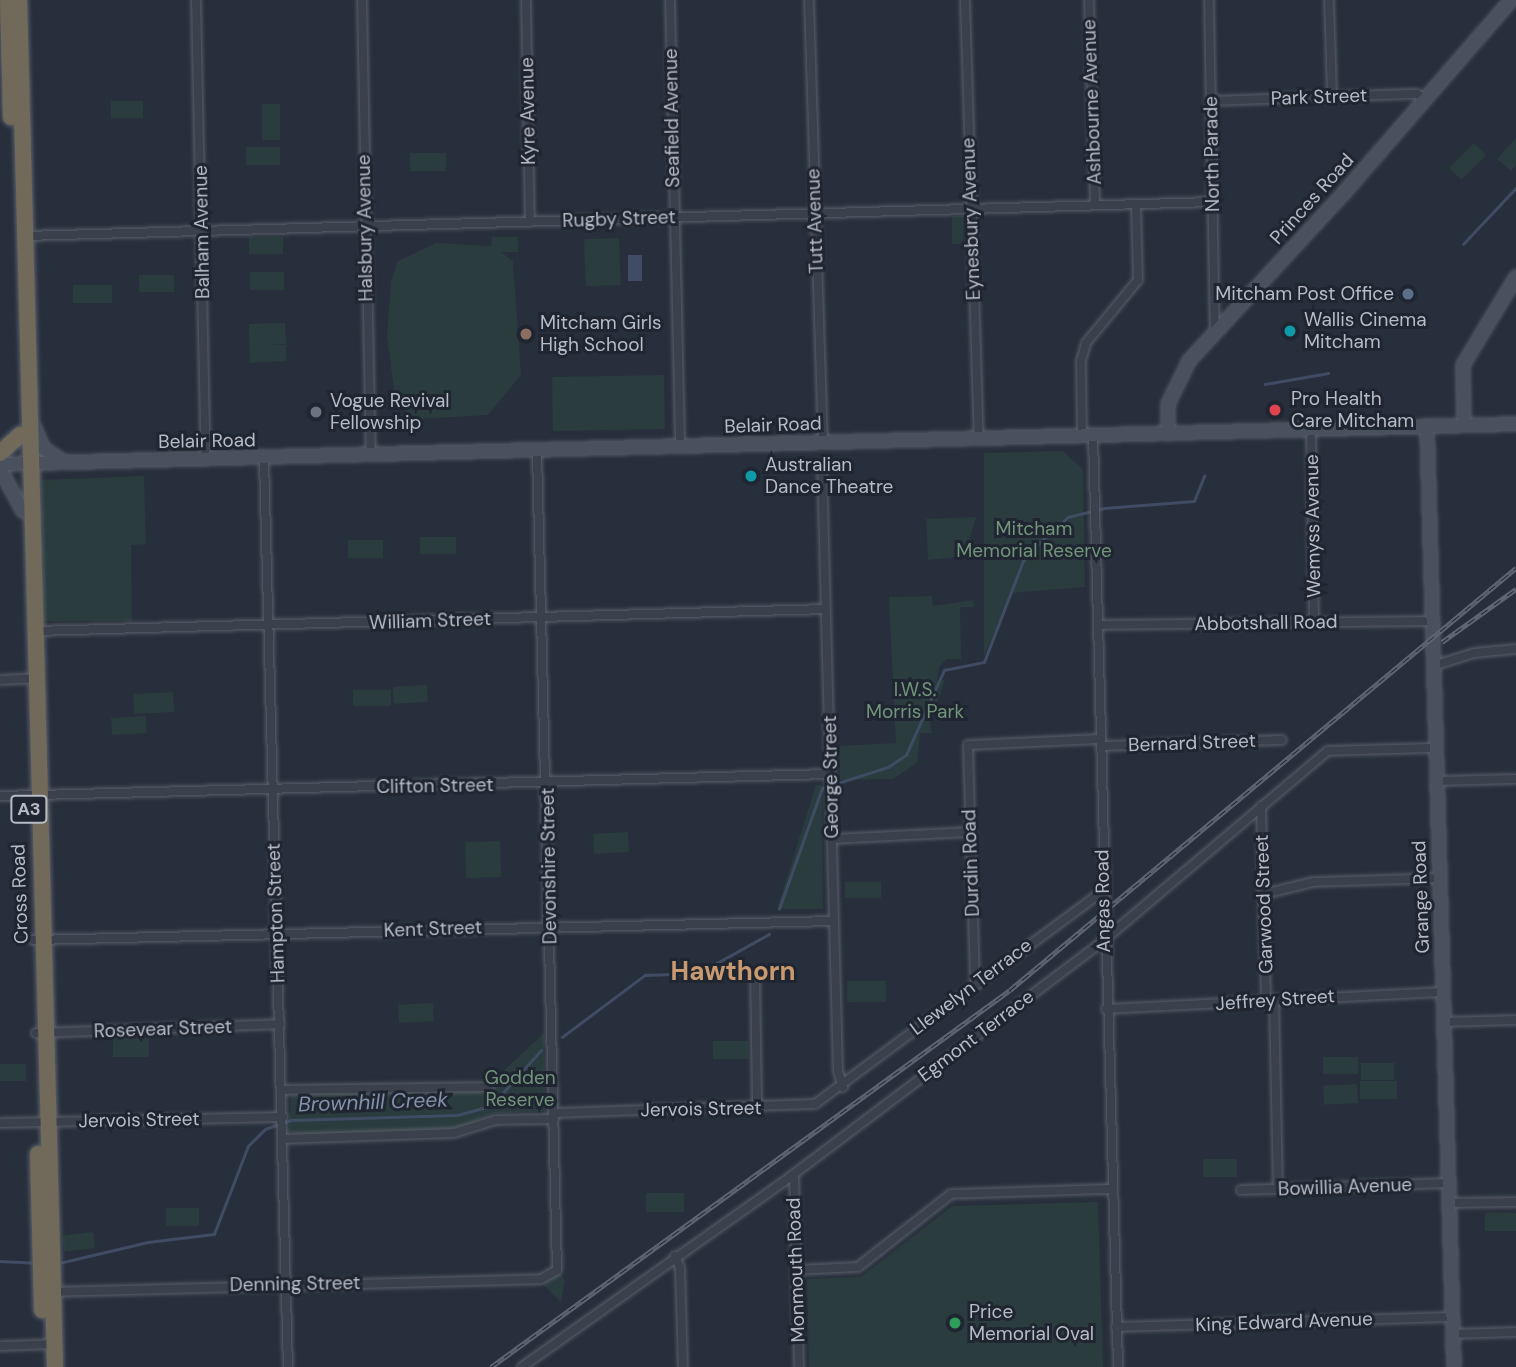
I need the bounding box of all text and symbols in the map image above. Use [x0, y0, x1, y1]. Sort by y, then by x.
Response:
street label: Ashbourne Avenue [1078, 19, 1106, 185]
street label: Seafield Avenue [659, 48, 685, 188]
street label: Kyre Avenue [516, 57, 540, 165]
street label: Park Street [1270, 84, 1368, 110]
street label: North Parade [1200, 96, 1224, 212]
street label: Eynesbury Avenue [957, 137, 985, 301]
street label: Princes Road [1265, 149, 1359, 249]
street label: Halsbury Avenue [352, 154, 378, 302]
street label: Balham Avenue [189, 165, 215, 299]
street label: Tutt Avenue [802, 168, 828, 274]
street label: Rugby Street [562, 206, 676, 232]
place label: Mitcham Post Office [1215, 283, 1394, 305]
marker: Mitcham Post Office [1400, 286, 1416, 302]
place label: Wallis Cinema Mitcham [1304, 309, 1427, 353]
place label: Mitcham Girls High School [540, 312, 662, 356]
marker: Wallis Cinema Mitcham [1282, 323, 1298, 339]
marker: Mitcham Girls High School [518, 326, 534, 342]
place label: Pro Health Care Mitcham [1291, 388, 1414, 432]
place label: Vogue Revival Fellowship [330, 390, 449, 434]
marker: Pro Health Care Mitcham [1265, 400, 1285, 420]
marker: Vogue Revival Fellowship [308, 404, 324, 420]
street label: Belair Road [724, 412, 822, 438]
street label: Belair Road [158, 429, 256, 453]
place label: Australian Dance Theatre [765, 454, 893, 498]
street label: Wemyss Avenue [1300, 454, 1326, 598]
marker: Australian Dance Theatre [743, 468, 759, 484]
park label: Mitcham Memorial Reserve [956, 518, 1112, 562]
street label: William Street [369, 607, 491, 635]
street label: Abbotshall Road [1194, 610, 1338, 636]
park label: I.W.S. Morris Park [866, 679, 964, 723]
street label: George Street [819, 715, 843, 839]
street label: Bernard Street [1128, 729, 1256, 757]
street label: Clifton Street [376, 774, 494, 798]
street label: Devonshire Street [536, 788, 562, 944]
road number: A3 [10, 794, 48, 824]
street label: Durdin Road [958, 809, 984, 917]
street label: Garwood Street [1250, 834, 1278, 974]
street label: Grange Road [1408, 840, 1434, 954]
street label: Hampton Street [262, 843, 290, 983]
street label: Cross Road [7, 844, 33, 944]
street label: Angas Road [1091, 849, 1115, 953]
street label: Kent Street [383, 916, 483, 942]
street label: Llewelyn Terrace [906, 934, 1036, 1040]
district label: Hawthorn [671, 956, 795, 988]
street label: Jeffrey Street [1214, 984, 1336, 1016]
street label: Egmont Terrace [914, 985, 1038, 1087]
street label: Rosevear Street [93, 1015, 233, 1043]
park label: Godden Reserve [484, 1067, 556, 1111]
water label: Brownhill Creek [298, 1087, 448, 1117]
street label: Jervois Street [640, 1097, 762, 1121]
street label: Jervois Street [78, 1108, 200, 1132]
street label: Bowillia Avenue [1277, 1173, 1413, 1201]
street label: Monmouth Road [782, 1197, 810, 1343]
street label: Denning Street [229, 1271, 361, 1297]
place label: Price Memorial Oval [969, 1301, 1094, 1345]
street label: King Edward Avenue [1195, 1308, 1373, 1336]
marker: Price Memorial Oval [947, 1315, 963, 1331]

